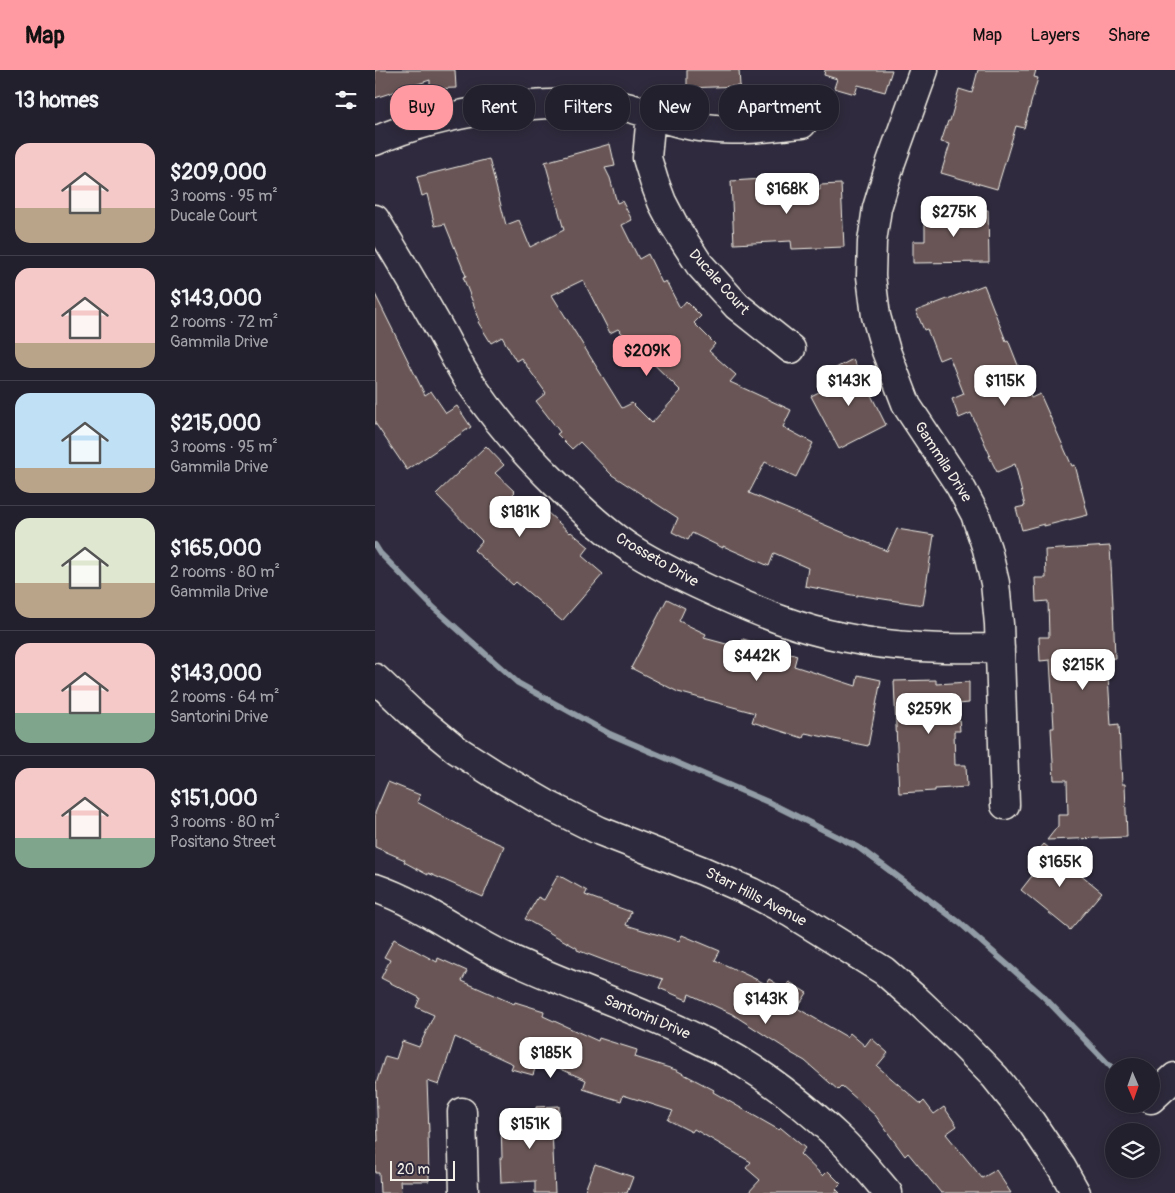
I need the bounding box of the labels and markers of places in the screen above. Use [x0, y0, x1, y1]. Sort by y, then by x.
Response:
pin: $168K [752, 172, 822, 215]
pin: $275K [919, 196, 989, 238]
pin: $209K [612, 334, 682, 377]
pin: $143K [814, 364, 884, 407]
pin: $115K [970, 364, 1040, 407]
pin: $181K [485, 496, 555, 538]
pin: $442K [722, 640, 792, 682]
pin: $215K [1048, 648, 1118, 691]
pin: $259K [894, 692, 964, 735]
pin: $165K [1025, 846, 1095, 888]
pin: $143K [731, 982, 801, 1025]
pin: $185K [516, 1036, 586, 1079]
pin: $151K [495, 1108, 565, 1150]

